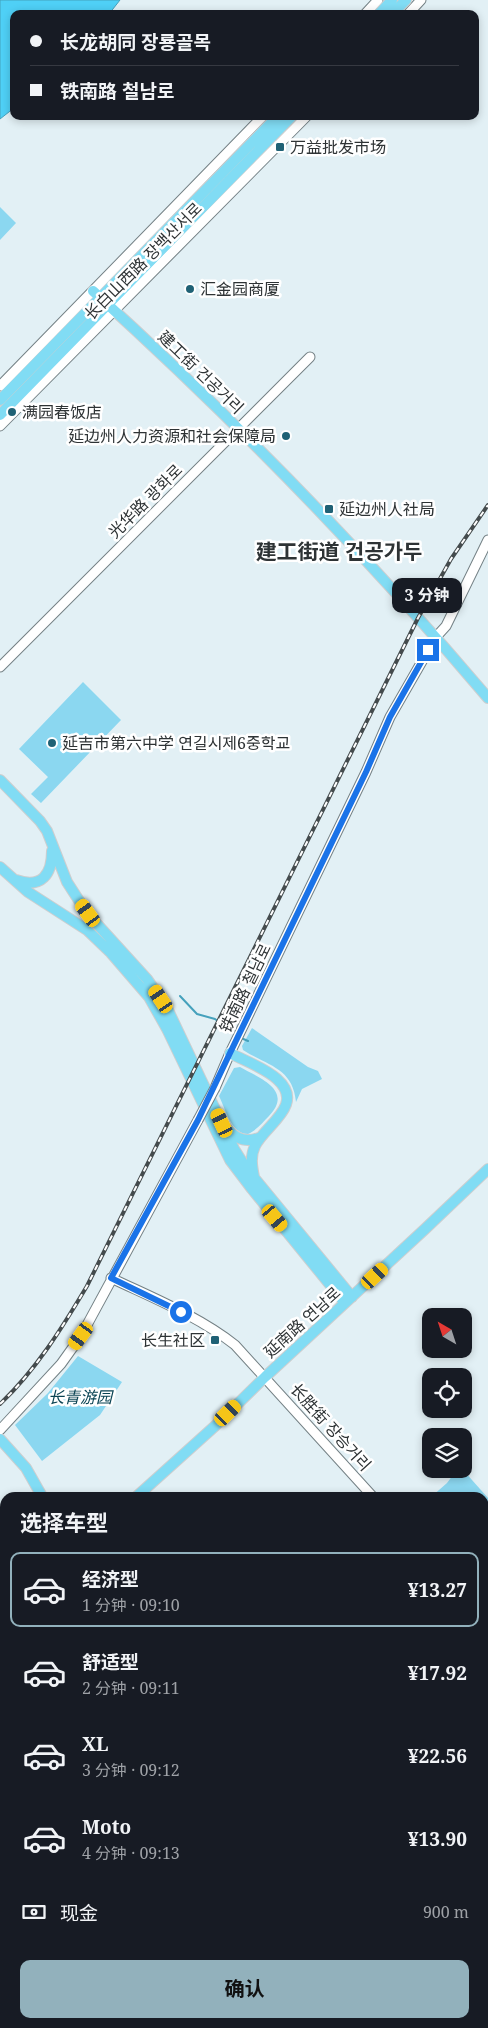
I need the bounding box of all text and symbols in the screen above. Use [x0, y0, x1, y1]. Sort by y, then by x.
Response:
text: 长龙胡同 장룡골목 [60, 29, 211, 55]
text: 铁南路 철남로 [60, 78, 174, 104]
place label: 万益批发市场 [290, 136, 386, 158]
marker: 万益批发市场 [274, 141, 286, 153]
street label: 长白山西路 장백산서로 [79, 197, 207, 325]
place label: 汇金园商厦 [200, 278, 280, 300]
marker: 汇金园商厦 [184, 283, 196, 295]
street label: 建工街 건공거리 [153, 326, 249, 418]
place label: 满园春饭店 [22, 401, 102, 423]
marker: 满园春饭店 [6, 406, 18, 418]
place label: 延边州人力资源和社会保障局 [68, 425, 276, 447]
marker: 延边州人力资源和社会保障局 [280, 430, 292, 442]
street label: 光华路 광화로 [103, 459, 187, 543]
place label: 延边州人社局 [339, 498, 435, 520]
marker: 延边州人社局 [323, 503, 335, 515]
district label: 建工街道 건공가두 [256, 537, 422, 565]
callout: 3 分钟 [393, 578, 463, 612]
text: 3 分钟 [404, 584, 450, 606]
route end [417, 639, 439, 661]
place label: 延吉市第六中学 연길시제6중학교 [62, 732, 290, 754]
marker: 延吉市第六中学 연길시제6중학교 [46, 737, 58, 749]
car [73, 896, 102, 930]
street label: 铁南路 철남로 [214, 940, 276, 1036]
car [146, 982, 175, 1016]
car [208, 1106, 235, 1140]
car [259, 1202, 290, 1234]
car [358, 1260, 391, 1292]
street label: 延南路 연남로 [259, 1281, 345, 1362]
route start [170, 1301, 192, 1323]
north arrow [422, 1308, 472, 1358]
map controls [422, 1308, 472, 1478]
car [66, 1319, 95, 1353]
place label: 长生社区 [141, 1329, 205, 1351]
marker: 长生社区 [209, 1334, 221, 1346]
button: locate [422, 1368, 472, 1418]
street label: 长胜街 장승거리 [286, 1378, 376, 1476]
park label: 长青游园 [48, 1386, 114, 1408]
car [211, 1397, 244, 1429]
button: layers [422, 1428, 472, 1478]
text: 选择车型 [20, 1507, 108, 1537]
text: 经济型 [82, 1566, 139, 1592]
icon: car [22, 1567, 67, 1612]
text: ¥13.27 [408, 1577, 467, 1603]
text: 1 分钟 · 09:10 [82, 1594, 180, 1616]
text: 舒适型 [82, 1649, 139, 1675]
icon: car [22, 1650, 67, 1695]
text: ¥17.92 [408, 1660, 467, 1686]
text: 2 分钟 · 09:11 [82, 1677, 180, 1699]
text: XL [82, 1731, 108, 1757]
icon: car [22, 1733, 67, 1778]
text: ¥22.56 [408, 1743, 467, 1769]
text: 3 分钟 · 09:12 [82, 1759, 180, 1781]
text: Moto [82, 1814, 131, 1840]
icon: car [22, 1816, 67, 1861]
text: ¥13.90 [408, 1826, 467, 1852]
text: 4 分钟 · 09:13 [82, 1842, 180, 1864]
icon: cash [20, 1898, 48, 1926]
text: 现金 [60, 1900, 98, 1926]
text: 900 m [423, 1901, 469, 1923]
button: 确认 [20, 1960, 469, 2018]

